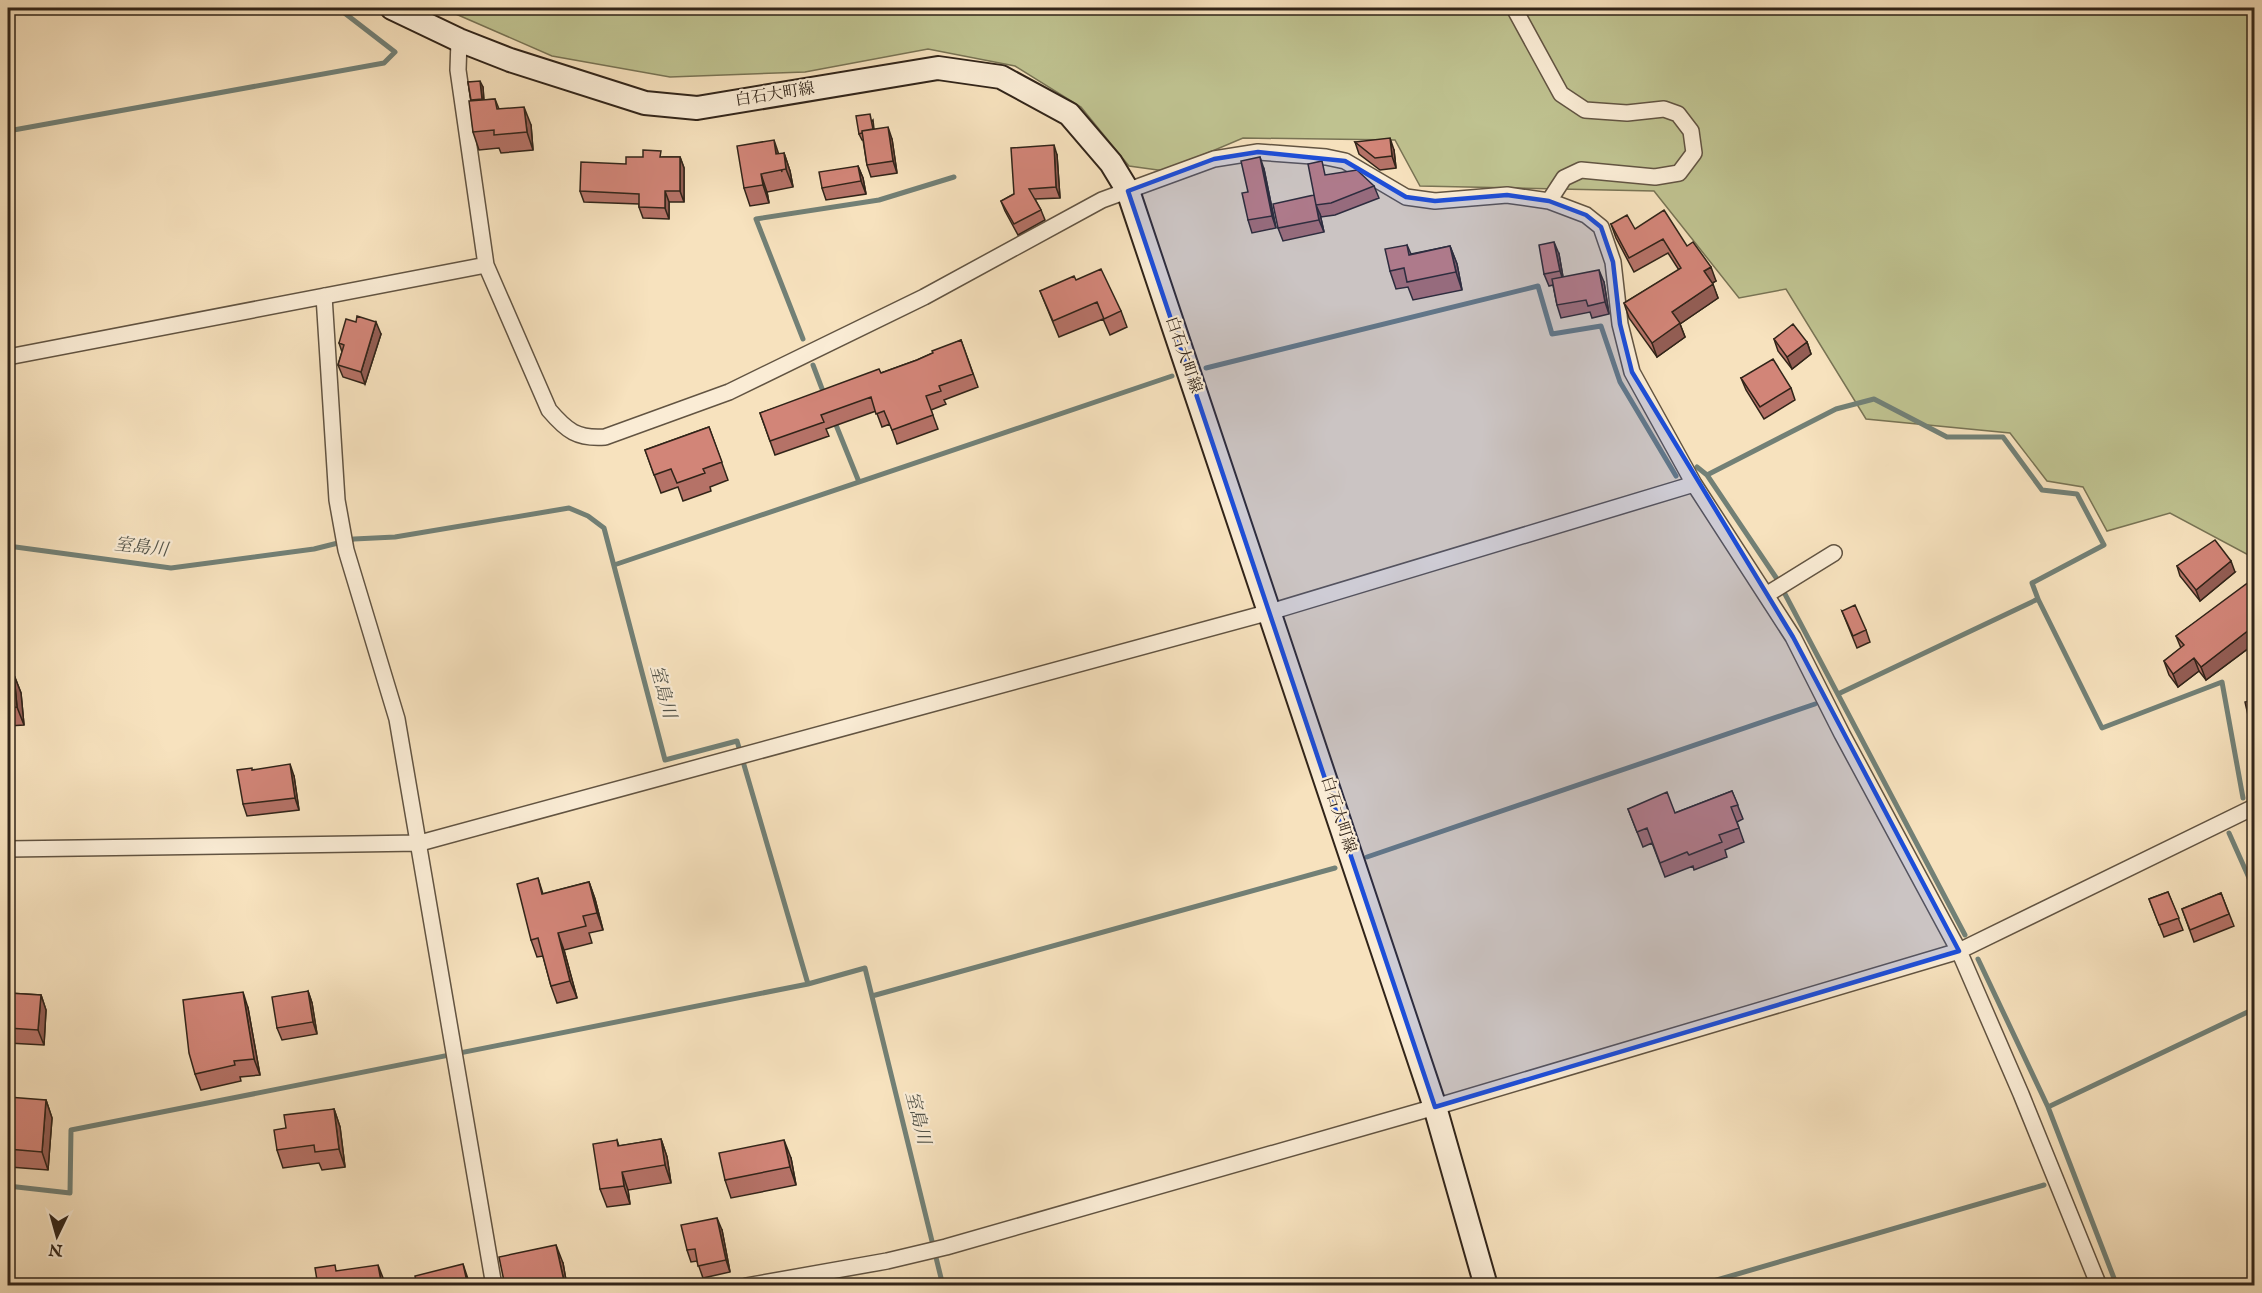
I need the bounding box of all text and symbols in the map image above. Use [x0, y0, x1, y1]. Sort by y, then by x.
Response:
street label: 白石大町線 [734, 79, 816, 111]
street label: 白石大町線 [1161, 314, 1205, 396]
water label: 室島川 [113, 533, 171, 563]
water label: 室島川 [644, 663, 681, 723]
street label: 白石大町線 [1316, 774, 1360, 856]
water label: 室島川 [899, 1089, 935, 1149]
north arrow [27, 1206, 87, 1266]
text: N [48, 1238, 65, 1260]

